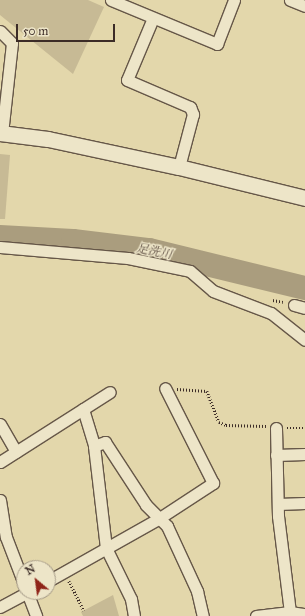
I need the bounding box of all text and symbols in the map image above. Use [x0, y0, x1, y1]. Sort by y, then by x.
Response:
scale bar [18, 16, 117, 42]
text: 50 m [23, 24, 48, 38]
water label: 足洗川 [135, 241, 173, 263]
north arrow [16, 560, 56, 600]
text: N [23, 562, 38, 578]

